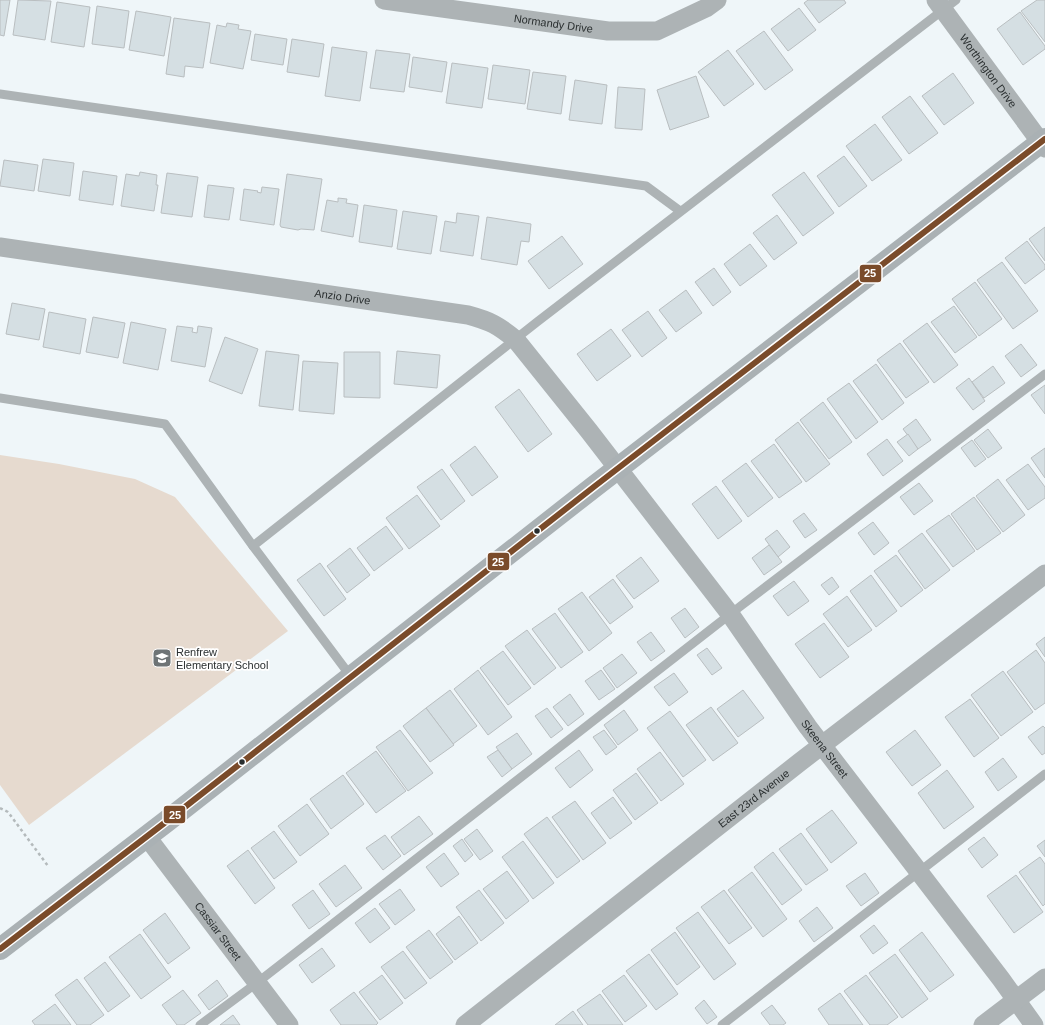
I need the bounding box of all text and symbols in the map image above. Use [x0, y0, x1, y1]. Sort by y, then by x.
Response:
street label: Normandy Drive [513, 12, 594, 35]
street label: Worthington Drive [957, 32, 1019, 110]
line badge: 25 [859, 264, 882, 283]
text: 25 [864, 267, 876, 279]
street label: Anzio Drive [314, 287, 371, 307]
unlabelled marker [532, 526, 542, 536]
line badge: 25 [487, 552, 510, 571]
text: 25 [492, 556, 504, 568]
place label: Renfrew Elementary School [176, 646, 268, 671]
school or university icon: Renfrew Elementary School [151, 647, 173, 669]
street label: Skeena Street [799, 717, 851, 780]
unlabelled marker [237, 757, 247, 767]
street label: East 23rd Avenue [716, 767, 791, 830]
line badge: 25 [163, 805, 186, 824]
text: 25 [169, 809, 181, 821]
street label: Cassiar Street [192, 900, 244, 963]

